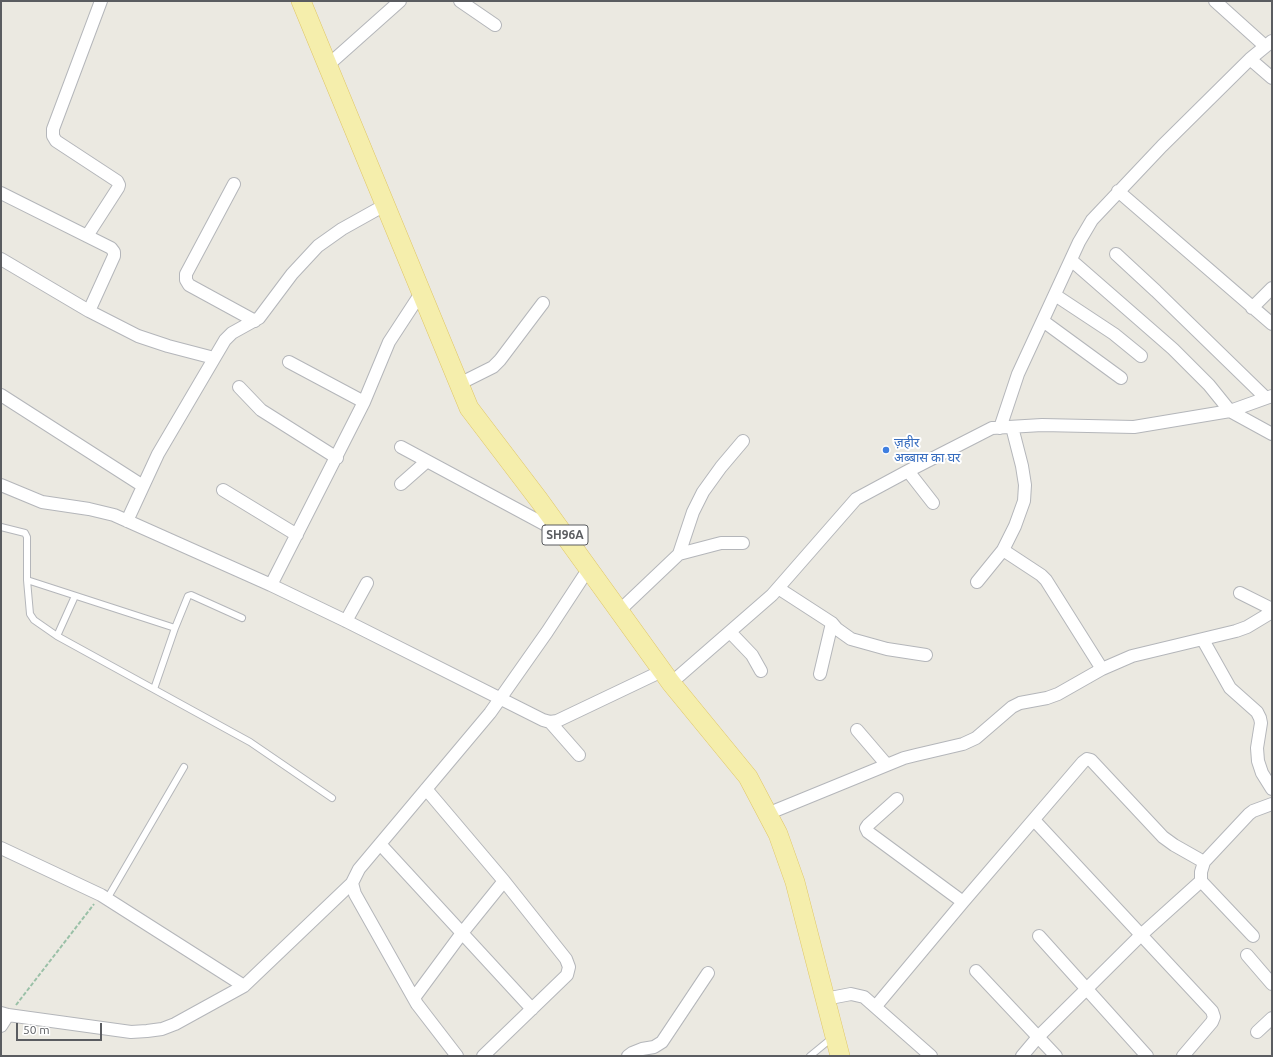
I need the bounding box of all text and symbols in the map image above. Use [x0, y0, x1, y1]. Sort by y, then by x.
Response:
place label: ज़हीर अब्बास का घर [894, 435, 960, 466]
marker: ज़हीर अब्बास का घर [881, 445, 891, 455]
road number: SH96A [542, 525, 588, 545]
scale bar [18, 1015, 104, 1041]
text: 50 m [23, 1023, 50, 1036]

